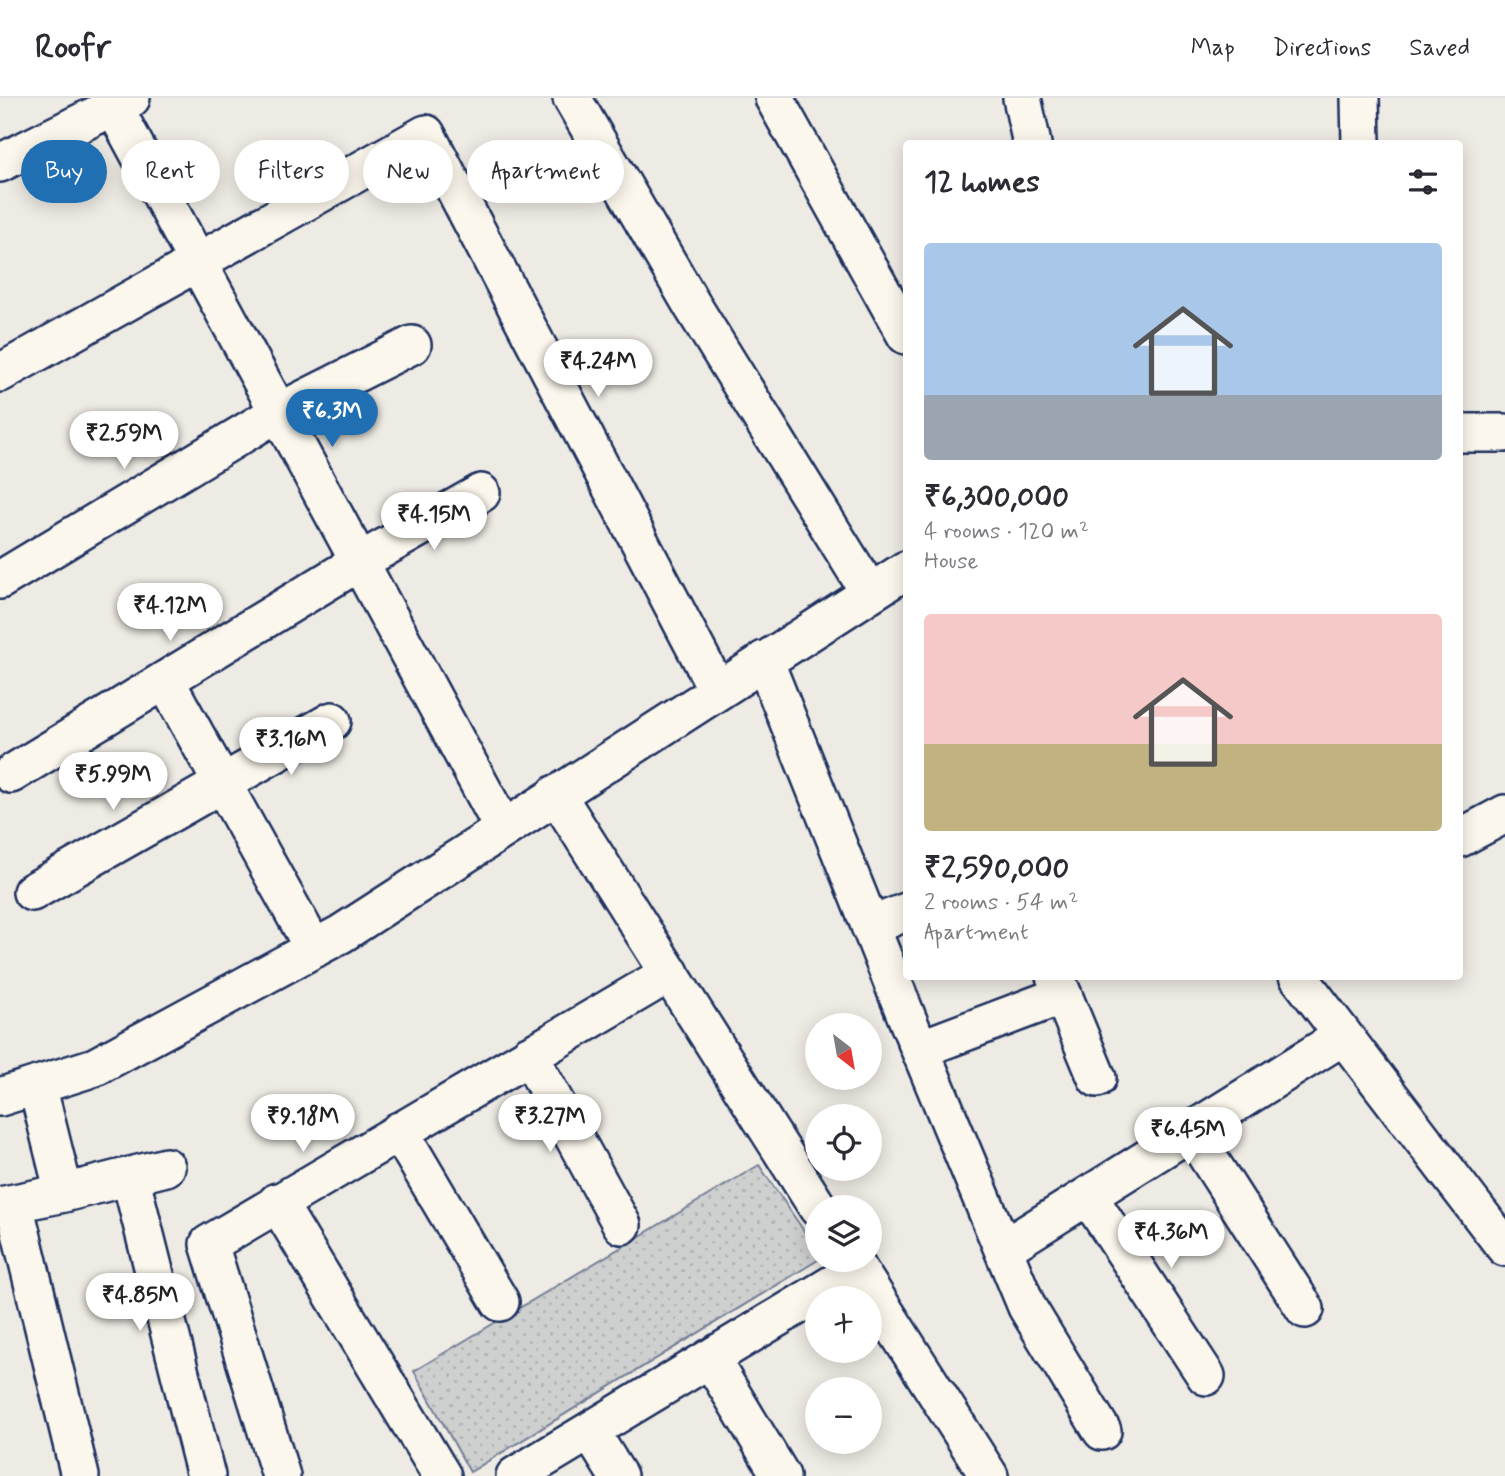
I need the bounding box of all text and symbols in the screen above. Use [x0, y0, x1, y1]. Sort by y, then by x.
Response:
text: Roofr [35, 26, 111, 70]
text: Map [1191, 33, 1235, 64]
text: Directions [1273, 33, 1371, 64]
text: Saved [1409, 33, 1470, 64]
chip: Buy [21, 140, 107, 203]
chip: Rent [121, 140, 220, 203]
chip: Filters [234, 140, 349, 203]
chip: New [363, 140, 453, 203]
chip: Apartment [467, 140, 624, 203]
text: 12 homes [924, 163, 1040, 202]
icon: filters [1404, 163, 1442, 201]
icon: home [1120, 288, 1246, 414]
pin: ₹4.24M [541, 340, 655, 399]
text: ₹4.24M [560, 347, 636, 377]
pin: ₹6.3M [283, 390, 381, 449]
text: ₹6.3M [302, 397, 362, 427]
pin: ₹2.59M [67, 412, 181, 471]
text: ₹2.59M [86, 419, 162, 449]
text: ₹6,300,000 [924, 478, 1069, 517]
pin: ₹4.15M [377, 492, 491, 552]
text: ₹4.15M [397, 500, 471, 530]
text: 4 rooms · 120 m² [924, 517, 1089, 547]
text: House [924, 547, 978, 577]
pin: ₹4.12M [113, 584, 227, 643]
text: ₹4.12M [133, 591, 207, 621]
icon: home [1120, 659, 1246, 785]
pin: ₹3.16M [234, 718, 348, 777]
text: ₹3.16M [255, 725, 327, 755]
pin: ₹5.99M [56, 752, 170, 812]
text: ₹5.99M [75, 760, 151, 790]
text: ₹2,590,000 [924, 849, 1069, 888]
text: 2 rooms · 54 m² [924, 888, 1078, 918]
text: Apartment [924, 918, 1029, 948]
north arrow [805, 1013, 882, 1090]
map controls [805, 1013, 882, 1454]
pin: ₹9.18M [246, 1094, 360, 1154]
pin: ₹3.27M [493, 1094, 607, 1154]
text: ₹9.18M [267, 1102, 339, 1132]
text: ₹3.27M [514, 1102, 586, 1132]
button: locate [805, 1104, 882, 1181]
pin: ₹6.45M [1131, 1108, 1245, 1167]
text: ₹6.45M [1150, 1115, 1226, 1145]
button: layers [805, 1195, 882, 1272]
pin: ₹4.36M [1114, 1210, 1228, 1270]
text: ₹4.36M [1134, 1218, 1208, 1248]
pin: ₹4.85M [83, 1274, 197, 1333]
text: ₹4.85M [102, 1281, 178, 1311]
button: + [805, 1286, 882, 1363]
button: − [805, 1377, 882, 1454]

